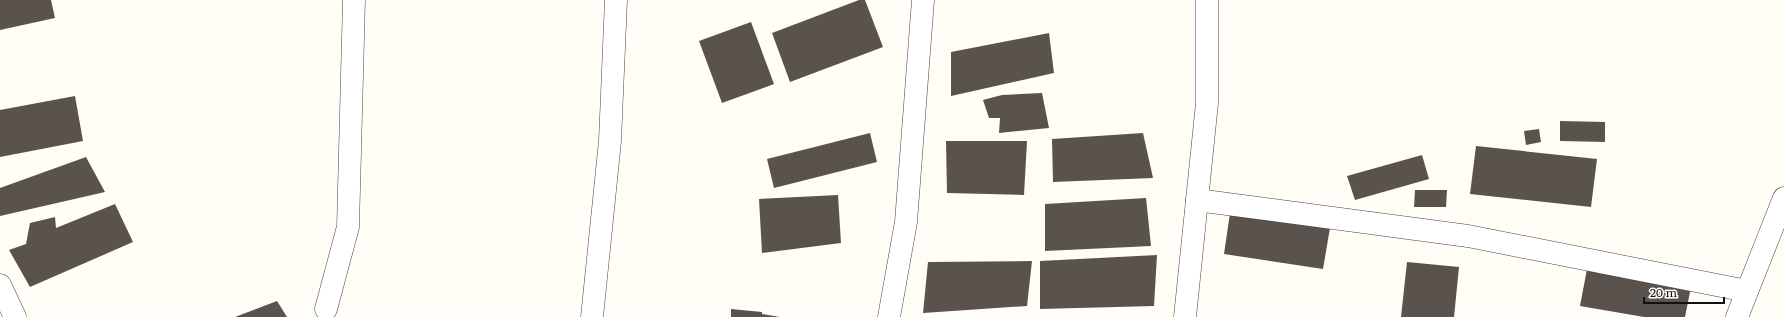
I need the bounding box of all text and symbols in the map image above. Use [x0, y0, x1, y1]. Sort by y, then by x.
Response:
scale bar [1644, 279, 1724, 305]
text: 20 m [1650, 283, 1677, 301]

